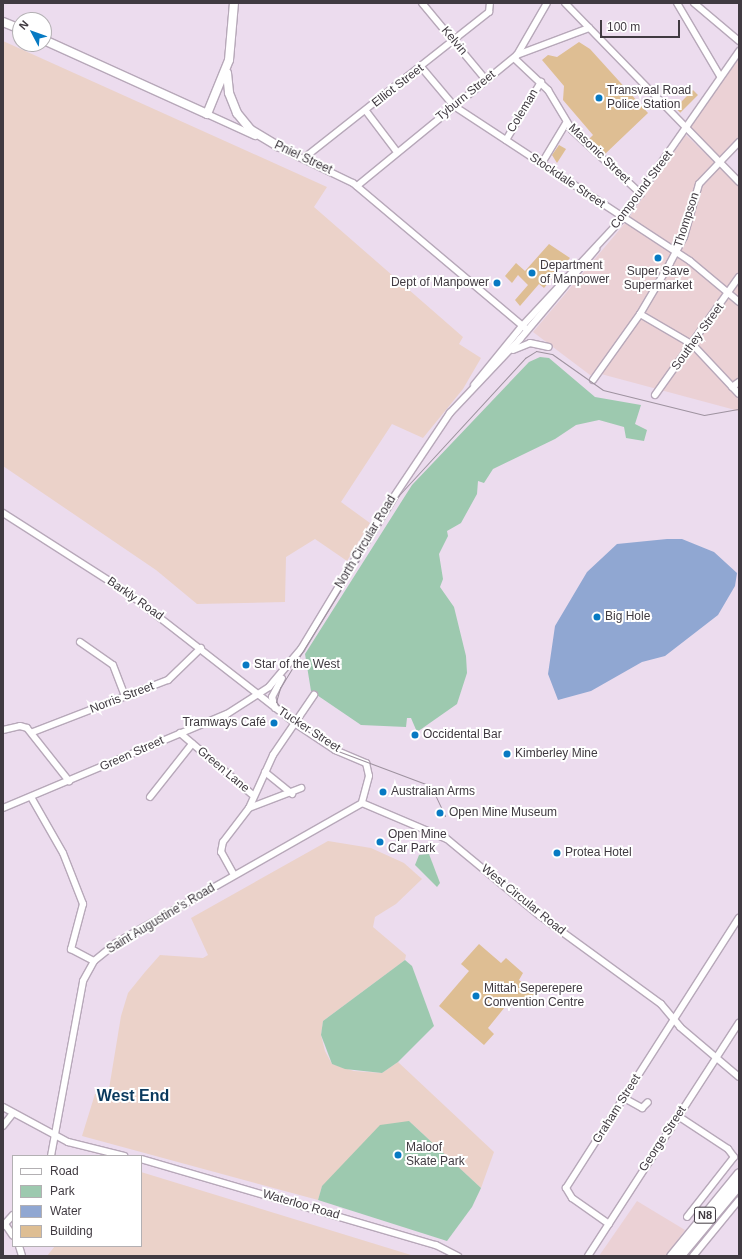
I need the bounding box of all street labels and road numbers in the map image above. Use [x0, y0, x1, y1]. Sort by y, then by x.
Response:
street label: Kelvin [438, 24, 470, 58]
street label: Elliot Street [369, 61, 427, 111]
street label: Tyburn Street [433, 68, 499, 124]
street label: Coleman [504, 87, 542, 135]
street label: Masonic Street [565, 121, 633, 187]
street label: Pniel Street [272, 138, 334, 178]
street label: Compound Street [608, 148, 676, 232]
street label: Stockdale Street [526, 150, 608, 212]
street label: Thompson [671, 191, 703, 249]
street label: Southey Street [669, 301, 727, 373]
street label: North Circular Road [333, 493, 399, 591]
street label: Barkly Road [104, 574, 166, 624]
street label: Norris Street [88, 679, 156, 717]
street label: Tucker Street [275, 704, 343, 756]
street label: Green Street [98, 733, 166, 775]
street label: Green Lane [194, 744, 252, 796]
street label: West Circular Road [478, 862, 568, 938]
street label: Saint Augustine's Road [104, 881, 218, 957]
street label: Graham Street [590, 1072, 644, 1146]
street label: George Street [636, 1103, 690, 1175]
street label: Waterloo Road [261, 1187, 341, 1223]
road number: N8 [693, 1206, 717, 1224]

